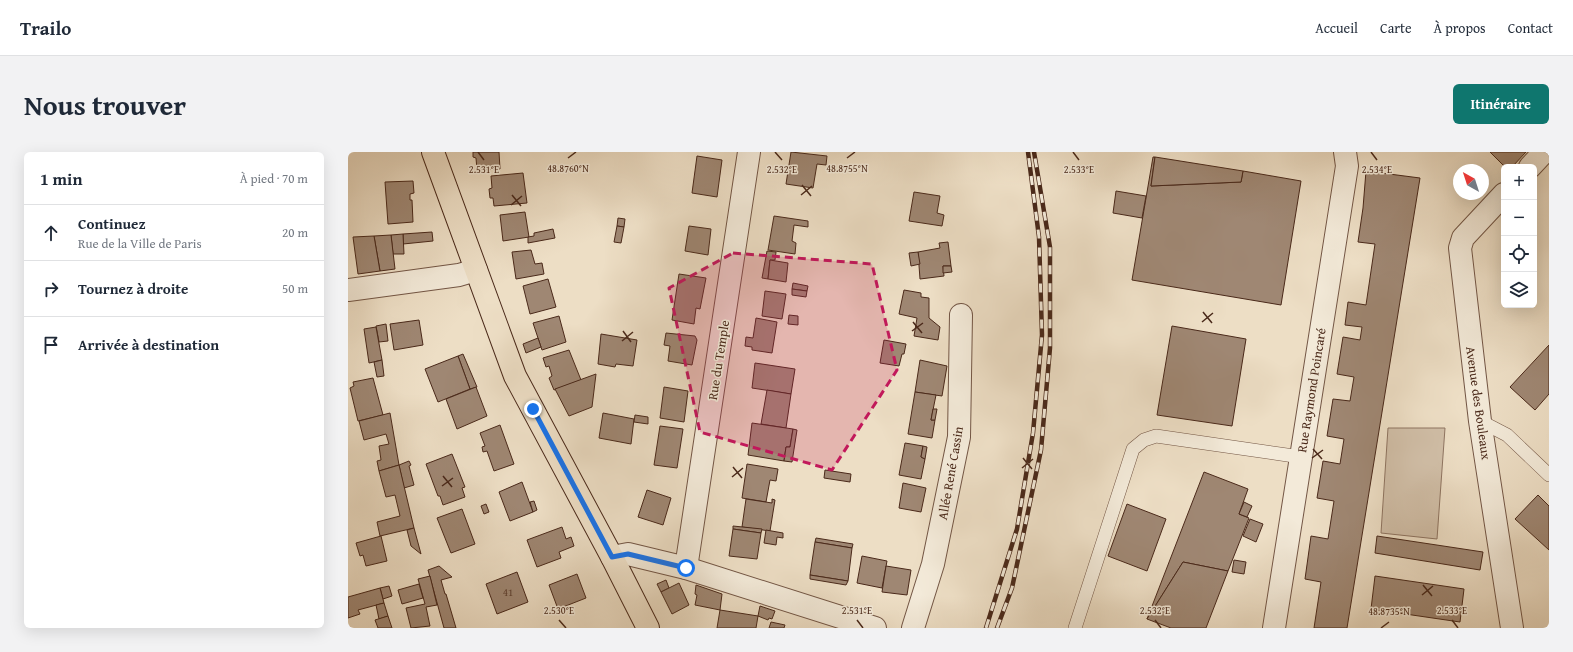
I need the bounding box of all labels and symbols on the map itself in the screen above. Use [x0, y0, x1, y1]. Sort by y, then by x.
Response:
text: 48.8760°N [547, 161, 589, 176]
text: 48.8755°N [826, 161, 868, 176]
text: 2.531°E [469, 162, 499, 177]
text: 2.532°E [767, 162, 797, 177]
text: 2.533°E [1064, 162, 1094, 177]
text: 2.534°E [1362, 162, 1392, 177]
north arrow [1453, 164, 1489, 200]
street label: Rue du Temple [703, 319, 734, 401]
street label: Rue Raymond Poincaré [1292, 326, 1331, 454]
street label: Avenue des Bouleaux [1461, 345, 1496, 461]
route end [524, 400, 542, 418]
street label: Allée René Cassin [933, 424, 968, 521]
route start [677, 559, 695, 577]
house number: 41 [503, 584, 513, 600]
text: 2.530°E [544, 603, 574, 618]
text: 2.531°E [842, 603, 872, 618]
text: 2.532°E [1140, 603, 1170, 618]
text: 2.533°E [1437, 603, 1467, 618]
text: 48.8735°N [1368, 604, 1410, 619]

